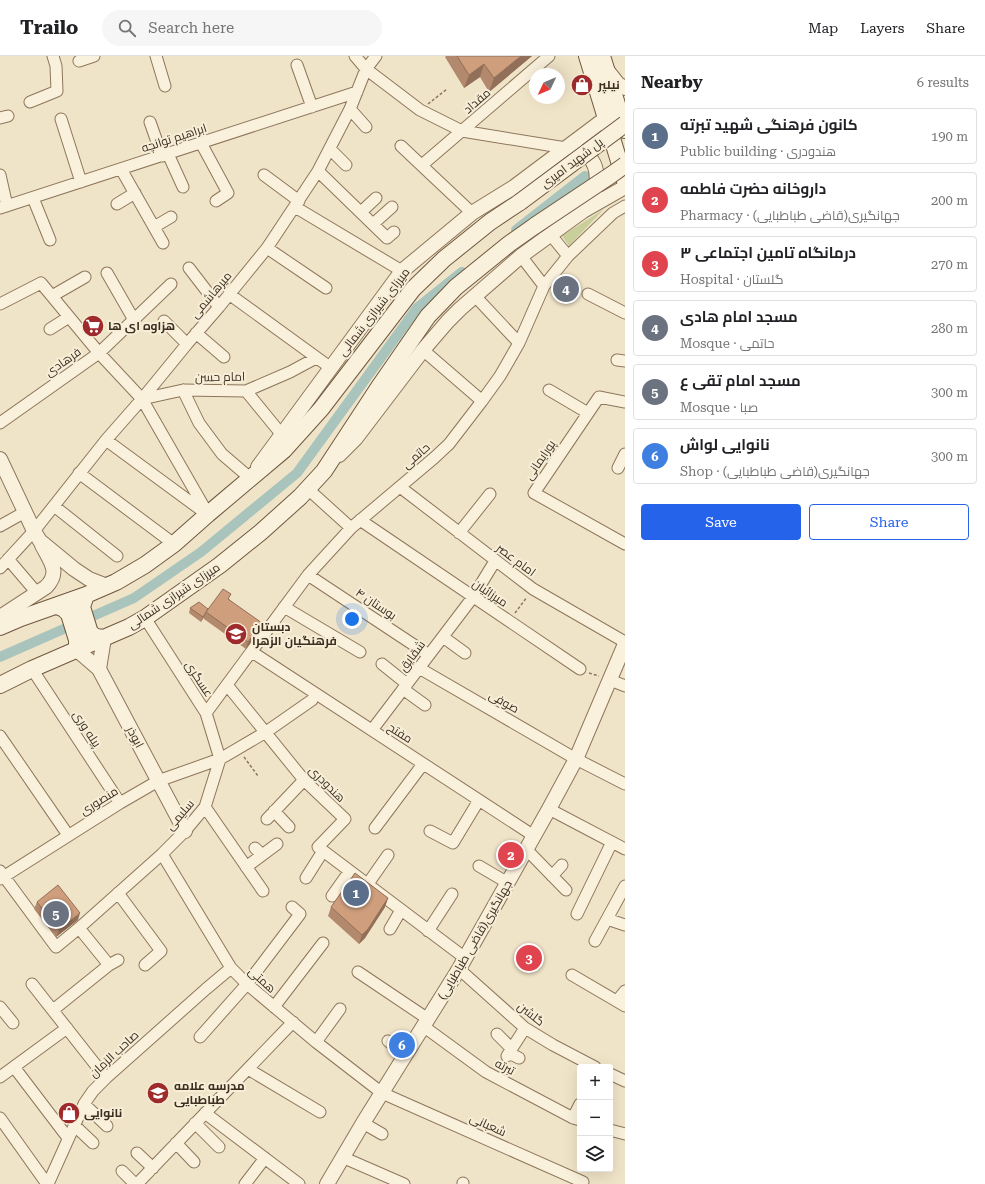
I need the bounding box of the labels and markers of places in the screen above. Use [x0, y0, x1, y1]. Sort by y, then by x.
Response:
shop icon: نیلپر [569, 72, 595, 98]
place label: نیلپر [597, 78, 620, 94]
pin: 4 [553, 274, 579, 304]
supermarket icon: هزاوه ای ها [80, 313, 106, 339]
place label: هزاوه ای ها [108, 319, 175, 334]
place label: دبستان فرهنگیان الزهرا [252, 620, 337, 649]
school or university icon: دبستان فرهنگیان الزهرا [223, 621, 249, 647]
pin: 2 [498, 840, 524, 870]
pin: 1 [343, 878, 369, 908]
pin: 5 [43, 899, 69, 929]
pin: 3 [516, 943, 542, 973]
pin: 6 [389, 1030, 415, 1060]
place label: مدرسه علامه طباطبایی [174, 1079, 245, 1108]
school or university icon: مدرسه علامه طباطبایی [145, 1080, 171, 1106]
shop icon: نانوایی [56, 1100, 82, 1126]
place label: نانوایی [84, 1106, 122, 1121]

